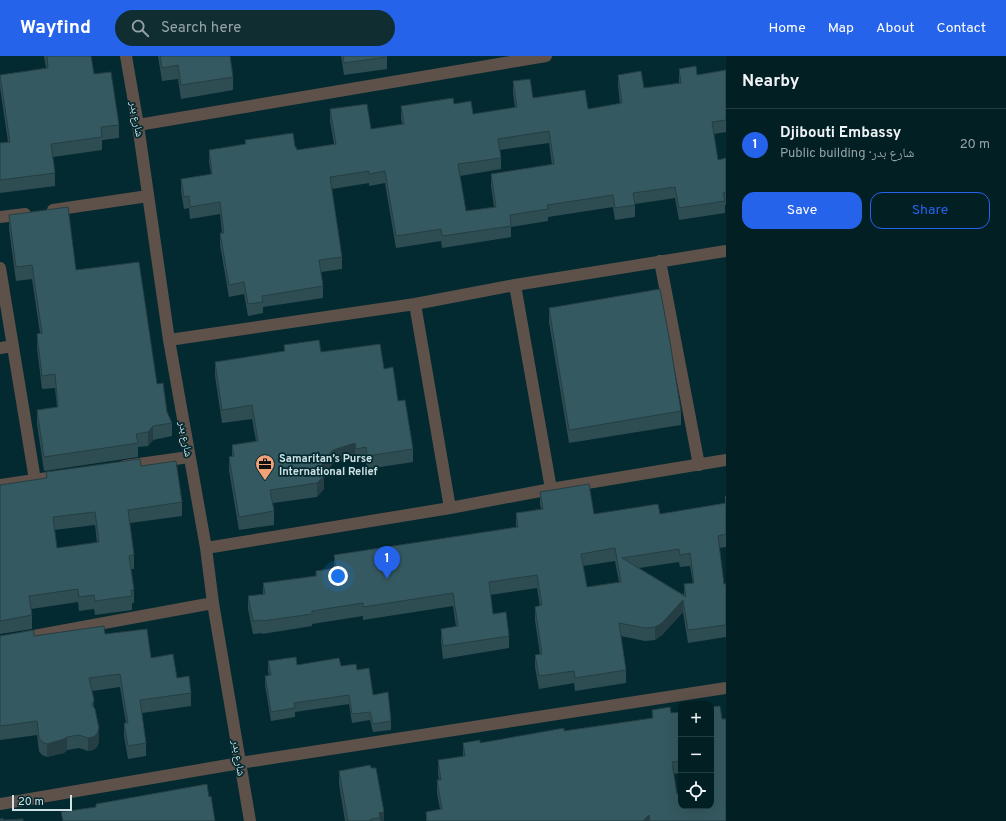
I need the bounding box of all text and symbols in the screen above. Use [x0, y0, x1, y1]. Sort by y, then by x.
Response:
search box [115, 10, 395, 46]
text: Wayfind [20, 16, 91, 40]
icon: search [129, 17, 151, 39]
text: Search here [161, 19, 241, 38]
text: Home [769, 20, 806, 37]
text: Map [828, 20, 854, 37]
text: About [876, 20, 915, 37]
text: Contact [937, 20, 986, 37]
text: Nearby [742, 71, 799, 93]
street label: شارع بدر [126, 99, 146, 138]
text: Djibouti Embassy [780, 124, 901, 143]
text: 1 [752, 137, 758, 153]
text: 20 m [960, 137, 990, 153]
text: Public building · شارع بدر [780, 146, 914, 162]
button: Save [742, 192, 862, 229]
button: Share [870, 192, 990, 229]
street label: شارع بدر [175, 419, 195, 458]
place label: Samaritan’s Purse International Relief [279, 452, 378, 479]
office icon: Samaritan’s Purse International Relief [254, 453, 276, 481]
pin: 1 [374, 546, 400, 579]
your location [328, 566, 348, 586]
map controls [678, 701, 714, 809]
button: + [678, 701, 714, 737]
button: − [678, 737, 714, 773]
street label: شارع بدر [228, 738, 248, 777]
button: locate [678, 773, 714, 809]
scale bar [12, 793, 72, 812]
text: 20 m [18, 795, 44, 809]

